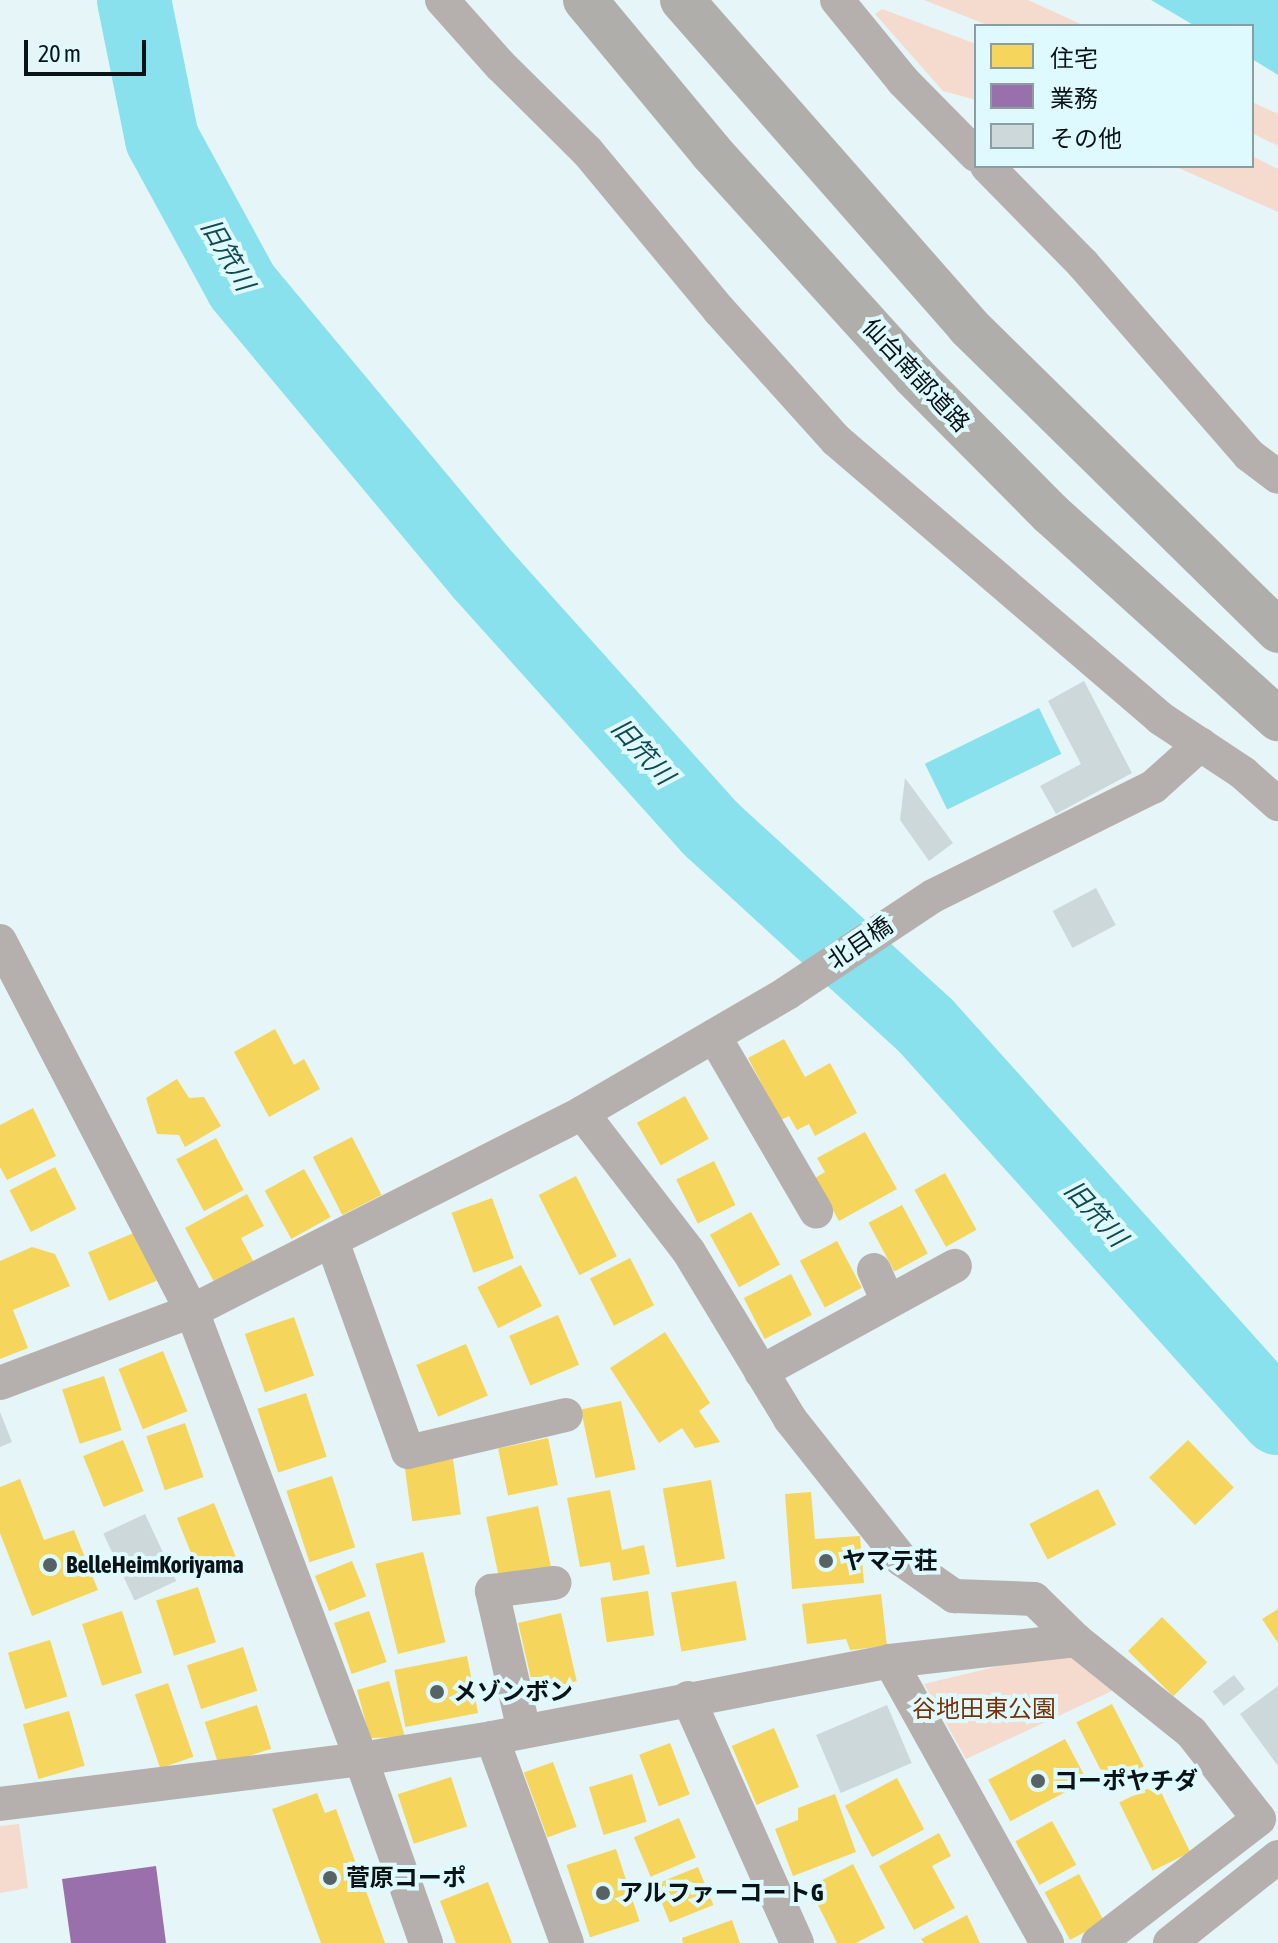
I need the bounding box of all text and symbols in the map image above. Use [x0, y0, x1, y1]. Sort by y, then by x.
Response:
scale bar [28, 24, 150, 74]
legend [974, 24, 1254, 168]
text: 20 m [38, 40, 81, 67]
text: 住宅 [1050, 45, 1098, 72]
text: 業務 [1050, 85, 1098, 112]
text: その他 [1050, 125, 1122, 152]
water label: 旧笊川 [194, 213, 260, 297]
street label: 仙台南部道路 [856, 313, 976, 437]
water label: 旧笊川 [604, 713, 680, 791]
street label: 北目橋 [822, 911, 898, 975]
water label: 旧笊川 [1057, 1175, 1133, 1253]
place label: ヤマテ荘 [842, 1547, 938, 1575]
place label: BelleHeimKoriyama [66, 1551, 244, 1579]
marker: ヤマテ荘 [817, 1552, 835, 1570]
marker: BelleHeimKoriyama [41, 1556, 59, 1574]
place label: メゾンボン [453, 1678, 573, 1706]
marker: メゾンボン [428, 1683, 446, 1701]
park label: 谷地田東公園 [912, 1695, 1056, 1723]
place label: コーポヤチダ [1054, 1767, 1198, 1795]
marker: コーポヤチダ [1029, 1772, 1047, 1790]
place label: 菅原コーポ [346, 1864, 466, 1892]
marker: 菅原コーポ [321, 1869, 339, 1887]
place label: アルファーコートG [619, 1879, 824, 1907]
marker: アルファーコートG [594, 1884, 612, 1902]

